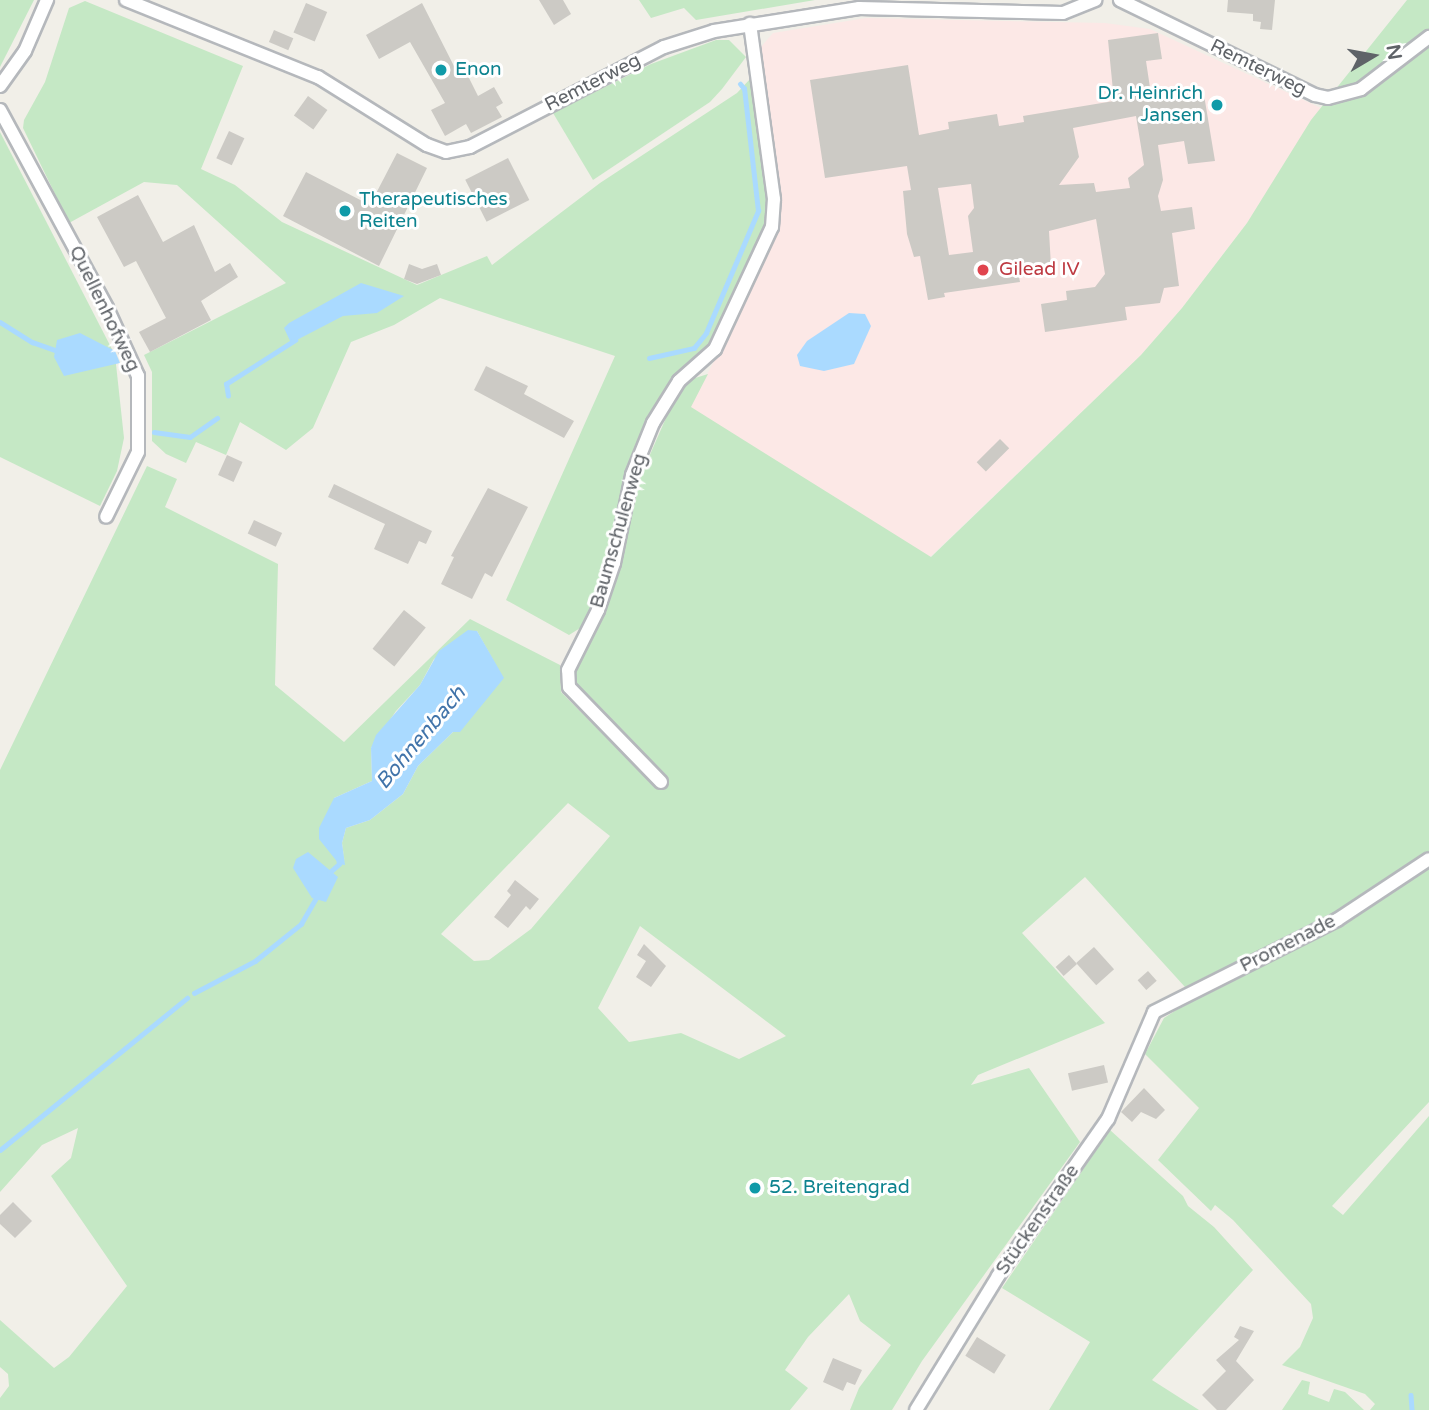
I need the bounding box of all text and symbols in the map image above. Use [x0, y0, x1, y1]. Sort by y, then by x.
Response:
north arrow [1338, 21, 1408, 91]
street label: Remterweg [1206, 35, 1310, 101]
text: N [1382, 43, 1406, 62]
street label: Remterweg [541, 49, 645, 117]
place label: Enon [455, 59, 502, 81]
marker: Enon [433, 62, 449, 78]
place label: Dr. Heinrich Jansen [1097, 83, 1203, 127]
marker: Dr. Heinrich Jansen [1209, 97, 1225, 113]
place label: Therapeutisches Reiten [359, 189, 508, 233]
marker: Therapeutisches Reiten [337, 203, 353, 219]
street label: Quellenhofweg [64, 242, 144, 376]
place label: Gilead IV [999, 259, 1080, 281]
marker: Gilead IV [973, 260, 993, 280]
street label: Baumschulenweg [586, 451, 652, 611]
water label: Bohnenbach [371, 681, 471, 795]
street label: Promenade [1236, 910, 1340, 978]
street label: Stückenstraße [992, 1160, 1084, 1280]
place label: 52. Breitengrad [769, 1177, 910, 1199]
marker: 52. Breitengrad [747, 1180, 763, 1196]

